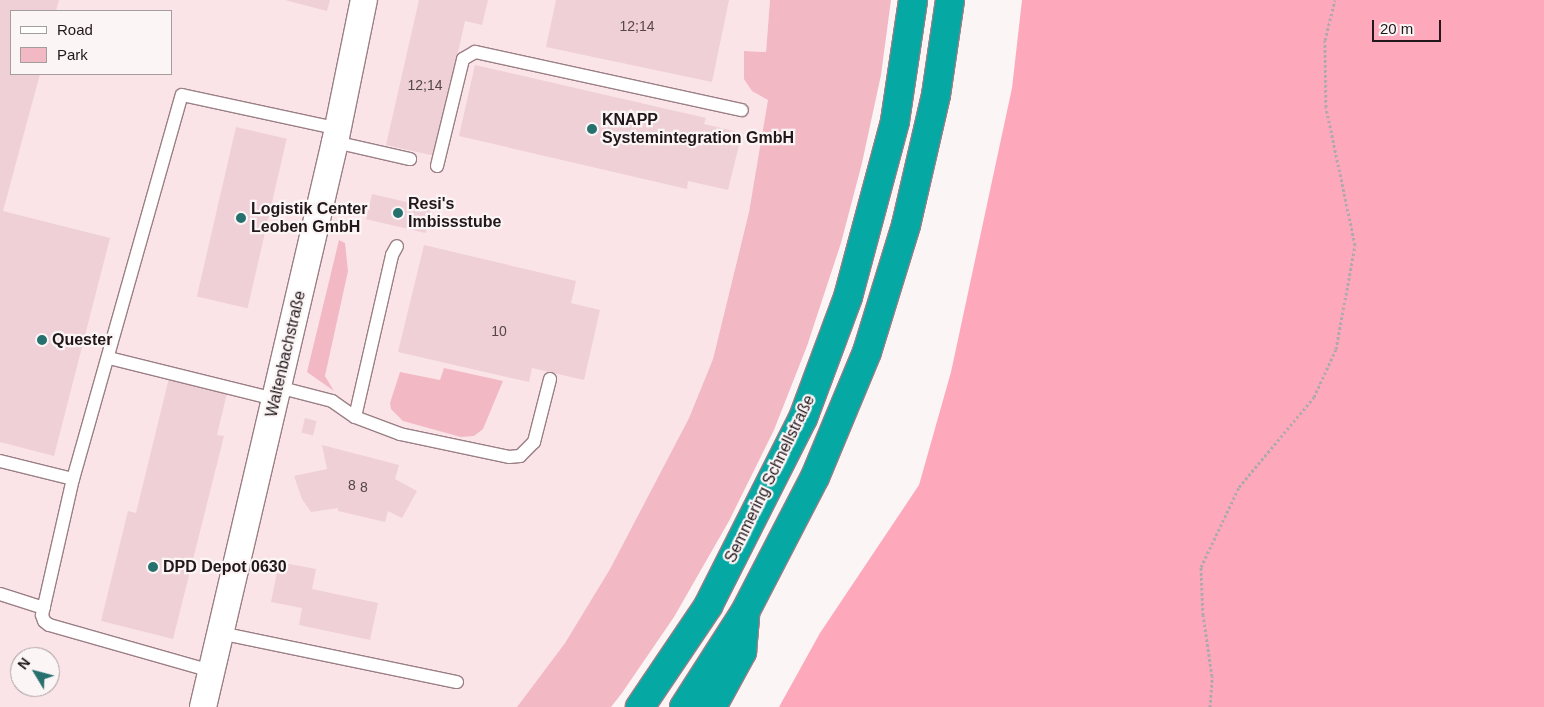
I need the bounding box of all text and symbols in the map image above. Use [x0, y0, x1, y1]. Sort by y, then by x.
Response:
legend [10, 10, 172, 75]
scale bar [1374, 10, 1443, 42]
house number: 12;14 [619, 18, 655, 34]
text: 20 m [1380, 20, 1413, 37]
text: Road [57, 21, 93, 38]
text: Park [57, 46, 88, 63]
house number: 12;14 [407, 77, 443, 93]
place label: KNAPP Systemintegration GmbH [602, 110, 794, 148]
marker: KNAPP Systemintegration GmbH [586, 123, 598, 135]
place label: Resi's Imbissstube [408, 194, 501, 232]
place label: Logistik Center Leoben GmbH [251, 199, 367, 237]
marker: Resi's Imbissstube [392, 207, 404, 219]
marker: Logistik Center Leoben GmbH [235, 212, 247, 224]
street label: Waltenbachstraße [262, 289, 310, 419]
house number: 10 [491, 323, 507, 339]
place label: Quester [52, 330, 112, 350]
marker: Quester [36, 334, 48, 346]
street label: Semmering Schnellstraße [721, 392, 819, 566]
house number: 8 [348, 477, 356, 493]
house number: 8 [360, 479, 368, 495]
place label: DPD Depot 0630 [163, 557, 287, 577]
marker: DPD Depot 0630 [147, 561, 159, 573]
north arrow [10, 647, 60, 697]
text: N [14, 655, 33, 672]

